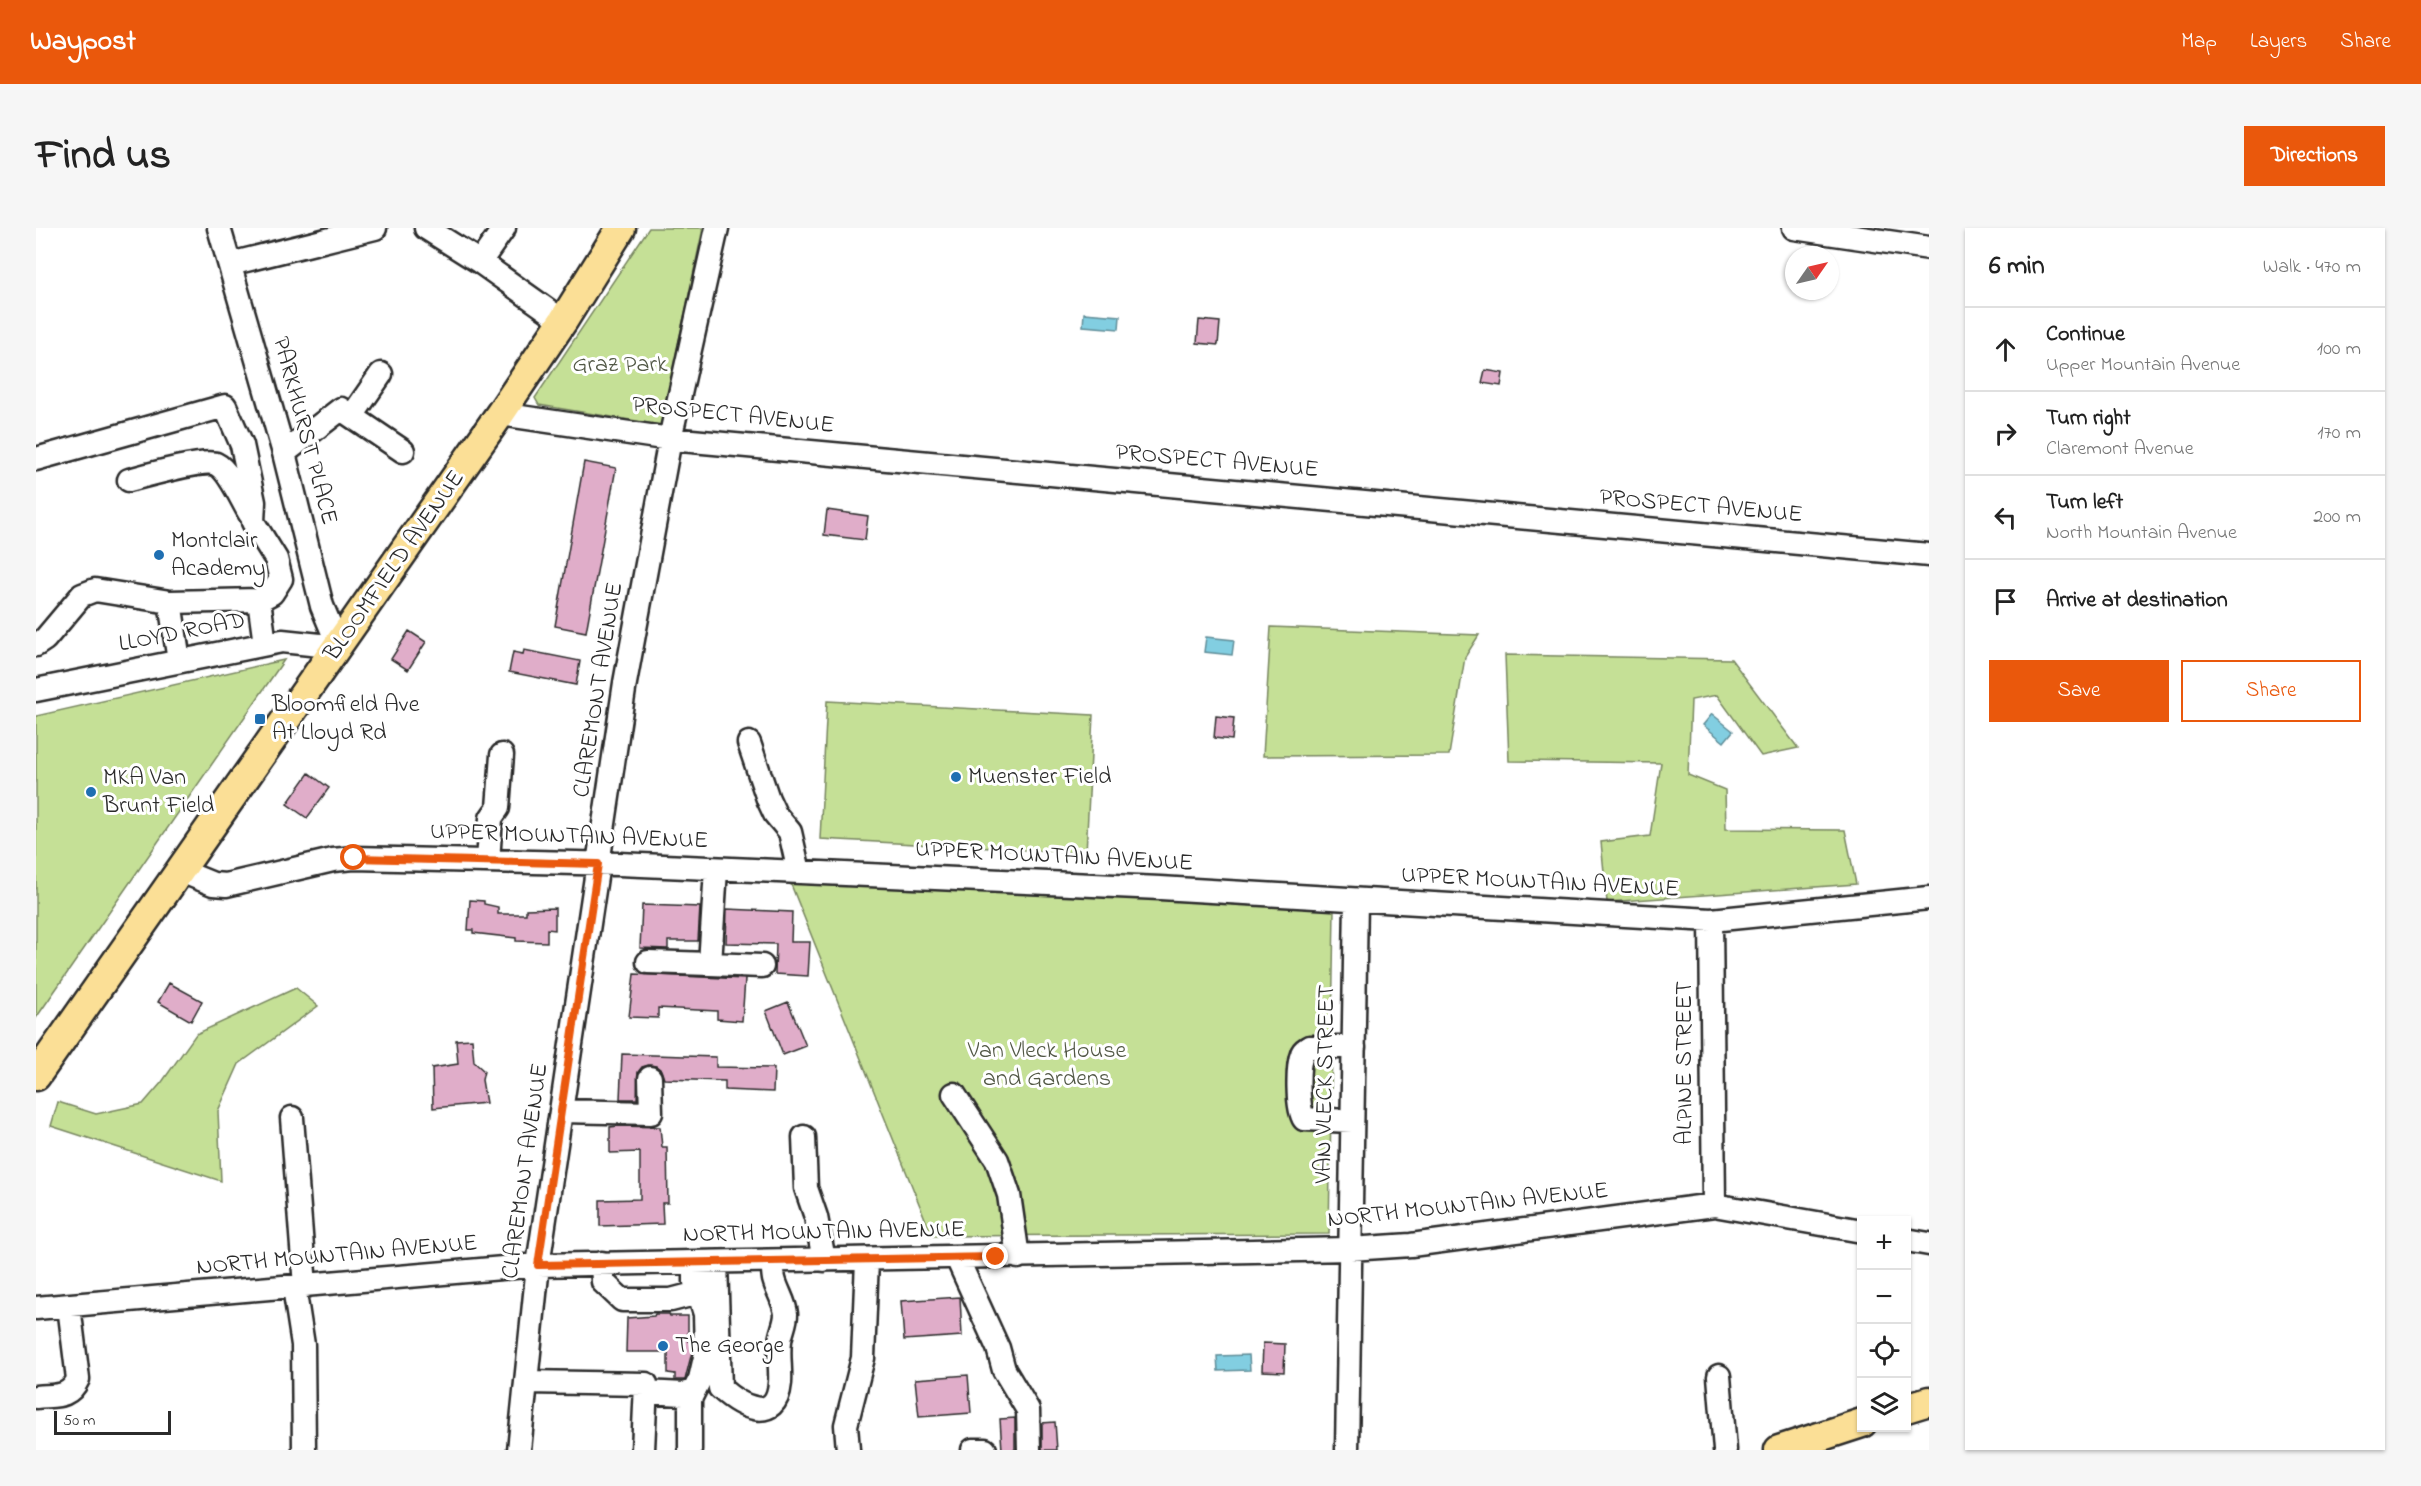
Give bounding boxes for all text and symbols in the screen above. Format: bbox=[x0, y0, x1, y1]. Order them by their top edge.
text: Waypost bbox=[30, 22, 136, 63]
text: Map bbox=[2181, 27, 2217, 57]
text: Layers bbox=[2250, 27, 2307, 57]
text: Share bbox=[2340, 27, 2391, 57]
text: Find us bbox=[36, 126, 171, 187]
button: Directions bbox=[2244, 126, 2385, 186]
north arrow bbox=[1785, 246, 1839, 300]
text: 6 min bbox=[1989, 248, 2045, 286]
text: Walk · 470 m bbox=[2263, 253, 2361, 282]
text: Continue bbox=[2046, 319, 2125, 351]
street label: PARKHURST PLACE bbox=[262, 333, 346, 529]
icon: ahead bbox=[1989, 333, 2022, 366]
text: 100 m bbox=[2317, 335, 2361, 364]
park label: Graz Park bbox=[573, 348, 668, 383]
text: Upper Mountain Avenue bbox=[2046, 351, 2240, 380]
street label: PROSPECT AVENUE bbox=[630, 388, 836, 444]
text: Turn right bbox=[2046, 403, 2131, 435]
icon: right bbox=[1989, 417, 2022, 450]
text: 170 m bbox=[2317, 419, 2361, 448]
text: Claremont Avenue bbox=[2046, 435, 2194, 464]
street label: PROSPECT AVENUE bbox=[1114, 436, 1320, 488]
street label: BLOOMFIELD AVENUE bbox=[315, 463, 474, 669]
street label: PROSPECT AVENUE bbox=[1598, 481, 1804, 533]
text: Turn left bbox=[2046, 487, 2123, 519]
icon: left bbox=[1989, 501, 2022, 534]
text: 200 m bbox=[2313, 503, 2361, 532]
text: North Mountain Avenue bbox=[2046, 519, 2237, 548]
place label: Montclair Academy bbox=[171, 524, 266, 588]
marker: Montclair Academy bbox=[152, 548, 166, 562]
street label: CLAREMONT AVENUE bbox=[565, 580, 633, 800]
icon: arrive bbox=[1989, 585, 2022, 618]
text: Arrive at destination bbox=[2046, 585, 2228, 617]
street label: LLOYD ROAD bbox=[116, 604, 248, 662]
button: Save bbox=[1989, 660, 2169, 722]
button: Share bbox=[2181, 660, 2361, 722]
place label: Bloomfield Ave At Lloyd Rd bbox=[271, 688, 420, 752]
marker: Bloomfield Ave At Lloyd Rd bbox=[253, 712, 267, 726]
place label: Muenster Field bbox=[968, 760, 1112, 795]
place label: MKA Van Brunt Field bbox=[102, 761, 215, 824]
marker: Muenster Field bbox=[949, 770, 963, 784]
marker: MKA Van Brunt Field bbox=[84, 785, 98, 799]
street label: UPPER MOUNTAIN AVENUE bbox=[429, 815, 709, 859]
street label: UPPER MOUNTAIN AVENUE bbox=[914, 832, 1194, 882]
route start bbox=[340, 844, 366, 870]
street label: UPPER MOUNTAIN AVENUE bbox=[1400, 858, 1680, 908]
street label: ALPINE STREET bbox=[1668, 981, 1703, 1145]
street label: VAN VLECK STREET bbox=[1307, 984, 1345, 1185]
park label: Van Vleck House and Gardens bbox=[967, 1034, 1126, 1097]
street label: CLAREMONT AVENUE bbox=[494, 1061, 558, 1281]
street label: NORTH MOUNTAIN AVENUE bbox=[1326, 1174, 1610, 1238]
street label: NORTH MOUNTAIN AVENUE bbox=[683, 1213, 965, 1253]
map controls bbox=[1857, 1216, 1911, 1432]
button: + bbox=[1857, 1216, 1911, 1270]
street label: NORTH MOUNTAIN AVENUE bbox=[195, 1226, 479, 1286]
route end bbox=[982, 1243, 1008, 1269]
button: − bbox=[1857, 1270, 1911, 1324]
button: locate bbox=[1857, 1324, 1911, 1378]
place label: The George bbox=[675, 1329, 784, 1364]
marker: The George bbox=[656, 1339, 670, 1353]
button: layers bbox=[1857, 1378, 1911, 1432]
scale bar bbox=[54, 1408, 171, 1436]
text: 50 m bbox=[63, 1409, 95, 1433]

